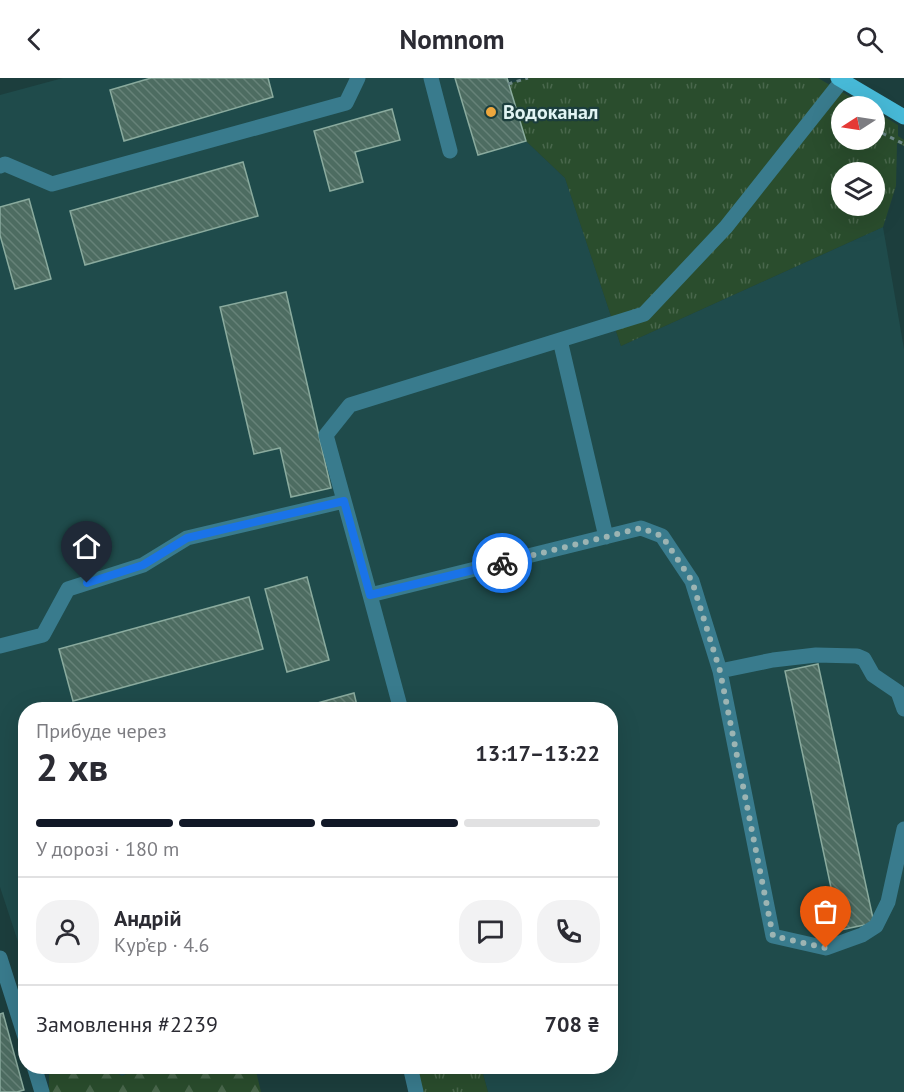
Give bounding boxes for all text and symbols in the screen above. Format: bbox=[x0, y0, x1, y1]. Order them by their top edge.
text: Nomnom bbox=[400, 22, 504, 56]
icon: back bbox=[18, 23, 51, 56]
icon: search bbox=[853, 23, 886, 56]
north arrow bbox=[831, 96, 885, 150]
map controls bbox=[831, 96, 885, 216]
place label: Водоканал bbox=[503, 99, 598, 125]
marker: Водоканал bbox=[484, 105, 498, 119]
button: layers bbox=[831, 162, 885, 216]
pin bbox=[61, 521, 112, 583]
icon: home bbox=[70, 530, 103, 563]
courier bbox=[472, 533, 532, 593]
icon: bike bbox=[486, 547, 519, 580]
text: Прибуде через bbox=[36, 718, 167, 744]
text: 13:17–13:22 bbox=[475, 739, 600, 767]
text: 2 хв bbox=[36, 741, 108, 792]
text: У дорозі · 180 m bbox=[36, 836, 179, 862]
pin bbox=[800, 886, 851, 948]
icon: bag bbox=[809, 895, 842, 928]
button: person bbox=[36, 900, 99, 963]
button: chat bbox=[459, 900, 522, 963]
button: phone bbox=[537, 900, 600, 963]
text: Андрій bbox=[114, 904, 181, 932]
text: Кур’єр · 4.6 bbox=[114, 932, 209, 958]
text: Замовлення #2239 bbox=[36, 1010, 218, 1038]
text: 708 ₴ bbox=[545, 1010, 600, 1038]

